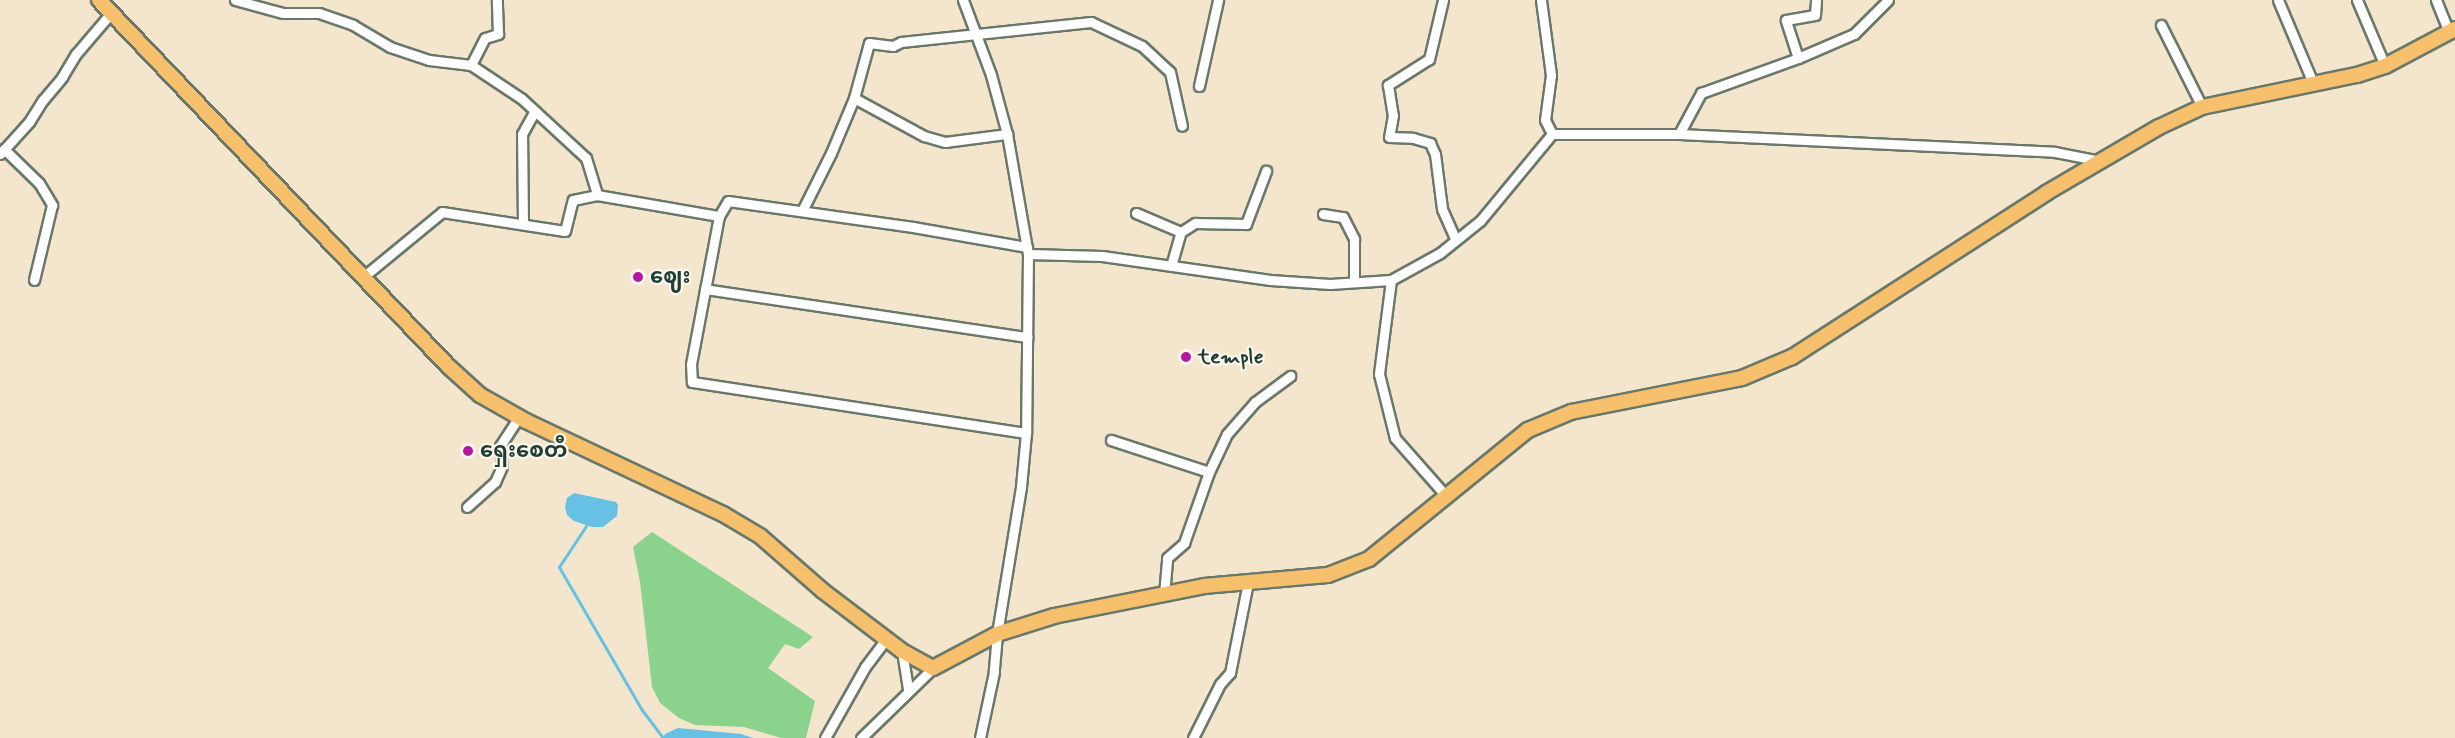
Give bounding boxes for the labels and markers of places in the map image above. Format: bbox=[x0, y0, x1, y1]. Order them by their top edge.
place label: ဈေး bbox=[650, 264, 691, 290]
marker: ဈေး bbox=[631, 270, 645, 284]
place label: temple bbox=[1198, 344, 1264, 370]
marker: temple bbox=[1179, 350, 1193, 364]
place label: ရှေးစေတီ bbox=[480, 438, 567, 464]
marker: ရှေးစေတီ bbox=[461, 444, 475, 458]

